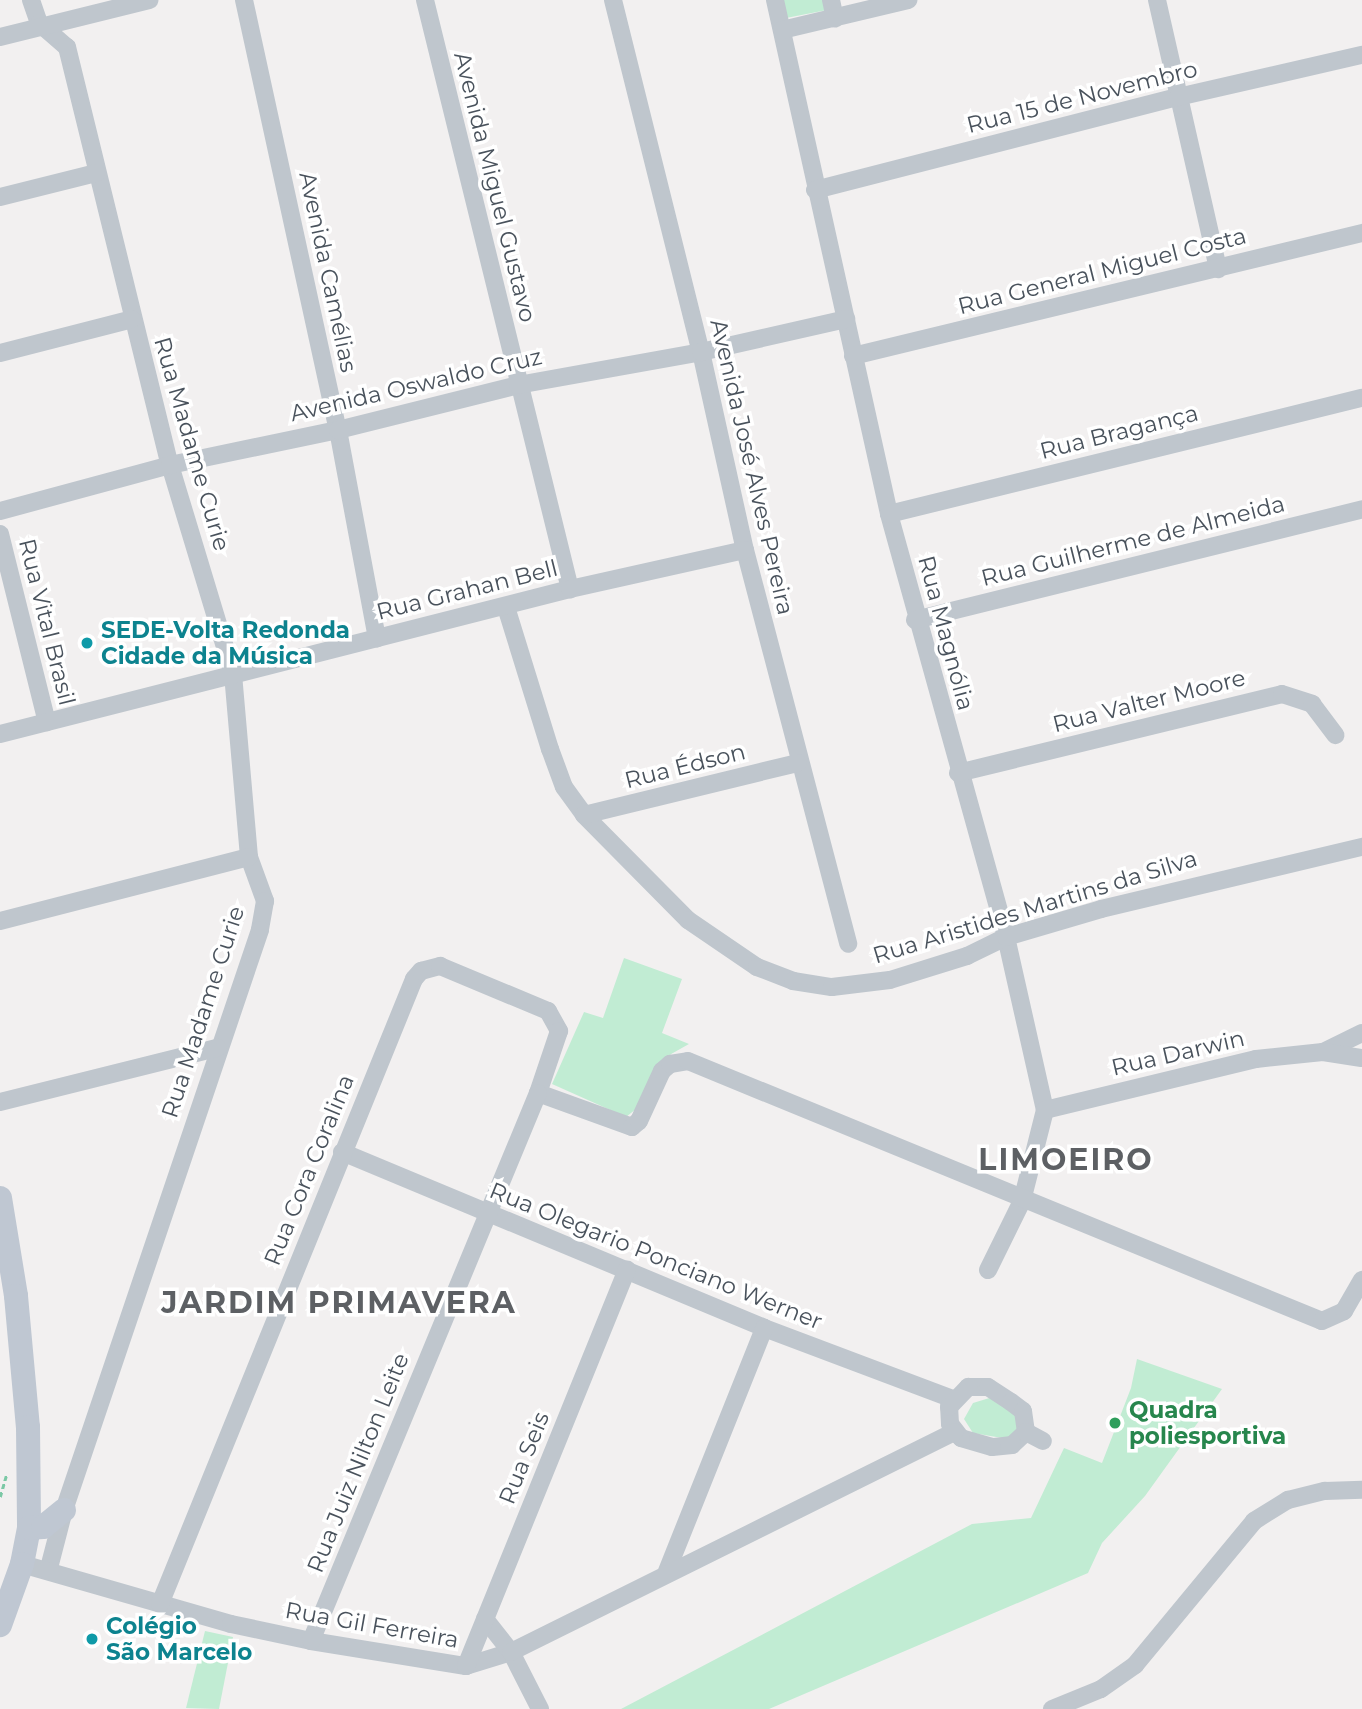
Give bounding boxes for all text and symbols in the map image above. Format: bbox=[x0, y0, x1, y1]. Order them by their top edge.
street label: Avenida Miguel Gustavo bbox=[448, 49, 542, 325]
street label: Rua 15 de Novembro bbox=[964, 55, 1200, 139]
street label: Avenida Camélias bbox=[293, 169, 363, 375]
street label: Rua General Miguel Costa bbox=[955, 222, 1249, 320]
street label: Avenida José Alves Pereira bbox=[704, 316, 800, 618]
street label: Rua Madame Curie bbox=[148, 334, 236, 554]
street label: Avenida Oswaldo Cruz bbox=[287, 343, 545, 427]
street label: Rua Bragança bbox=[1037, 399, 1201, 465]
street label: Rua Guilherme de Almeida bbox=[978, 490, 1288, 592]
street label: Rua Vital Brasil bbox=[13, 536, 81, 708]
street label: Rua Magnólia bbox=[912, 553, 980, 713]
street label: Rua Grahan Bell bbox=[374, 554, 560, 626]
place label: SEDE-Volta Redonda Cidade da Música bbox=[101, 616, 350, 670]
marker: SEDE-Volta Redonda Cidade da Música bbox=[79, 635, 95, 651]
street label: Rua Valter Moore bbox=[1050, 664, 1248, 738]
street label: Rua Édson bbox=[622, 738, 748, 794]
street label: Rua Aristides Martins da Silva bbox=[870, 844, 1200, 970]
street label: Rua Madame Curie bbox=[156, 903, 250, 1121]
street label: Rua Darwin bbox=[1109, 1024, 1247, 1082]
street label: Rua Cora Coralina bbox=[258, 1071, 360, 1269]
district label: LIMOEIRO bbox=[979, 1142, 1153, 1178]
street label: Rua Olegario Ponciano Werner bbox=[485, 1176, 827, 1336]
district label: JARDIM PRIMAVERA bbox=[163, 1285, 515, 1321]
street label: Rua Juiz Nilton Leite bbox=[301, 1349, 415, 1577]
place label: Quadra poliesportiva bbox=[1129, 1396, 1286, 1450]
street label: Rua Seis bbox=[493, 1408, 555, 1508]
marker: Quadra poliesportiva bbox=[1107, 1415, 1123, 1431]
street label: Rua Gil Ferreira bbox=[283, 1596, 461, 1654]
place label: Colégio São Marcelo bbox=[106, 1612, 252, 1666]
marker: Colégio São Marcelo bbox=[84, 1631, 100, 1647]

